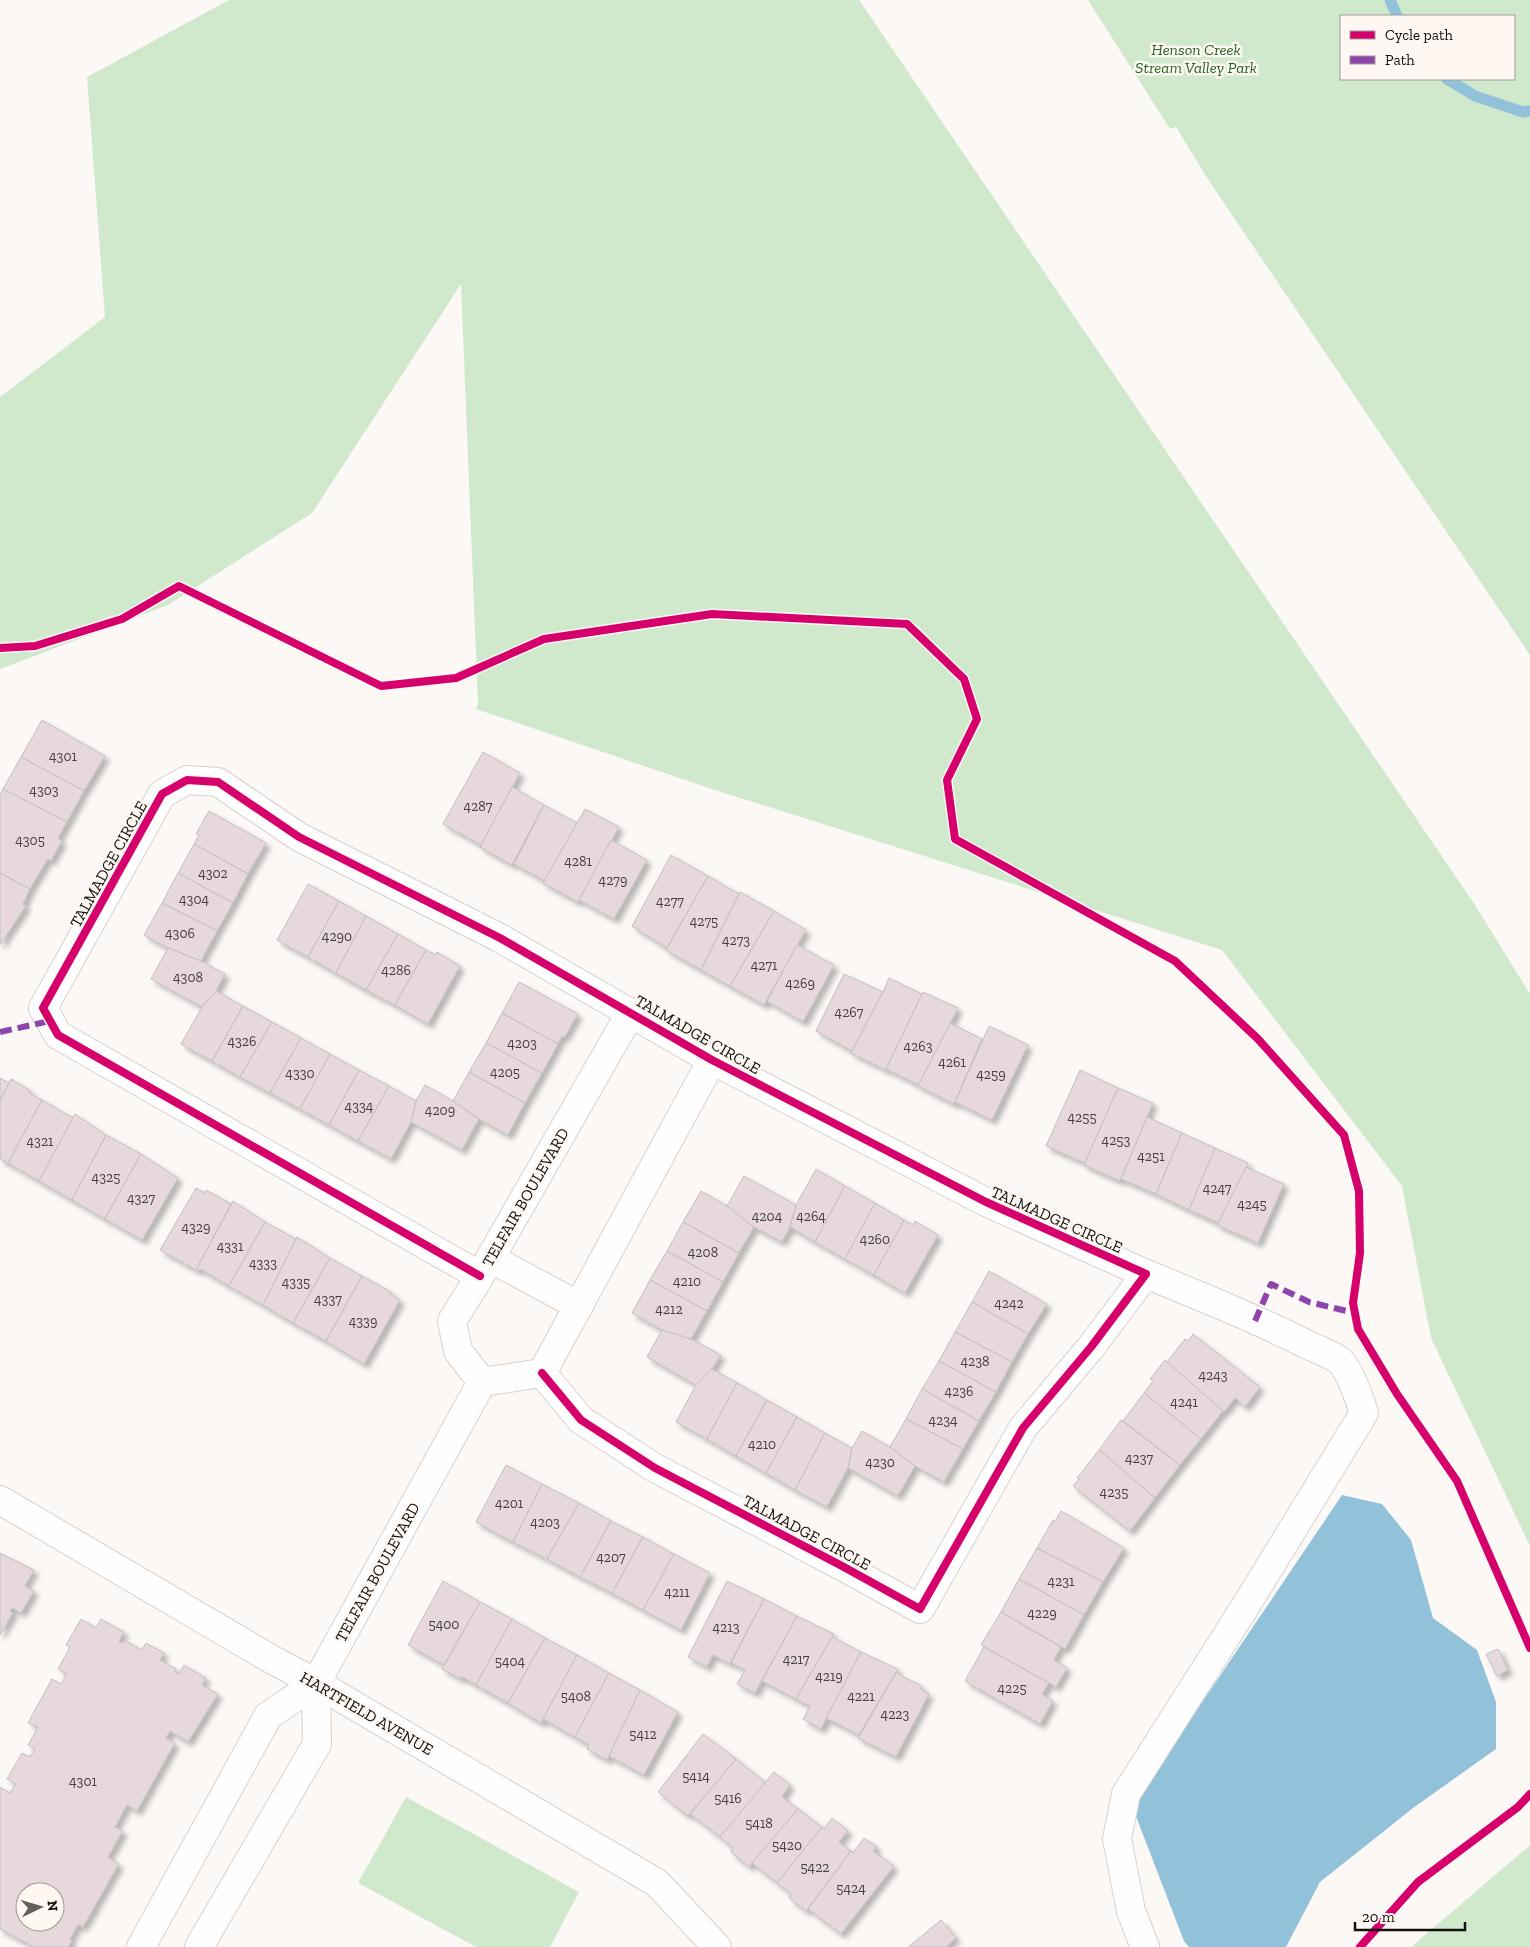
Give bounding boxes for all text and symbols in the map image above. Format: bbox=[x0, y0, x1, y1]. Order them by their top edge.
legend bbox=[1340, 15, 1515, 80]
text: Cycle path bbox=[1385, 26, 1454, 44]
park label: Henson Creek Stream Valley Park bbox=[1135, 40, 1257, 77]
text: Path bbox=[1385, 51, 1415, 69]
house number: 4301 bbox=[49, 748, 78, 765]
house number: 4303 bbox=[29, 782, 59, 799]
street label: TALMADGE CIRCLE bbox=[66, 798, 151, 931]
house number: 4287 bbox=[464, 798, 493, 815]
house number: 4305 bbox=[15, 832, 45, 849]
house number: 4281 bbox=[564, 853, 592, 870]
house number: 4302 bbox=[198, 865, 228, 882]
house number: 4279 bbox=[599, 872, 627, 889]
house number: 4304 bbox=[179, 891, 209, 908]
house number: 4277 bbox=[656, 893, 684, 910]
house number: 4275 bbox=[690, 913, 718, 930]
house number: 4306 bbox=[165, 925, 195, 942]
house number: 4290 bbox=[322, 928, 352, 945]
house number: 4273 bbox=[722, 932, 750, 949]
house number: 4271 bbox=[751, 957, 778, 974]
house number: 4286 bbox=[381, 962, 411, 979]
house number: 4308 bbox=[173, 969, 203, 986]
house number: 4269 bbox=[785, 975, 815, 992]
street label: TALMADGE CIRCLE bbox=[632, 991, 764, 1078]
house number: 4267 bbox=[835, 1004, 864, 1021]
house number: 4326 bbox=[227, 1033, 257, 1050]
house number: 4203 bbox=[507, 1035, 537, 1052]
house number: 4263 bbox=[903, 1038, 933, 1055]
house number: 4261 bbox=[938, 1054, 966, 1071]
house number: 4205 bbox=[490, 1064, 520, 1081]
house number: 4330 bbox=[285, 1065, 315, 1082]
house number: 4259 bbox=[976, 1066, 1006, 1083]
house number: 4334 bbox=[345, 1098, 374, 1115]
house number: 4209 bbox=[425, 1102, 455, 1119]
house number: 4255 bbox=[1067, 1109, 1097, 1126]
street label: TELFAIR BOULEVARD bbox=[478, 1125, 573, 1270]
house number: 4253 bbox=[1102, 1132, 1131, 1149]
house number: 4321 bbox=[27, 1133, 54, 1150]
house number: 4251 bbox=[1137, 1148, 1165, 1165]
house number: 4325 bbox=[92, 1169, 120, 1186]
house number: 4247 bbox=[1203, 1180, 1232, 1197]
street label: TALMADGE CIRCLE bbox=[988, 1182, 1125, 1257]
house number: 4327 bbox=[127, 1190, 156, 1207]
house number: 4245 bbox=[1237, 1196, 1267, 1213]
house number: 4204 bbox=[752, 1208, 783, 1225]
house number: 4264 bbox=[796, 1208, 826, 1225]
house number: 4329 bbox=[181, 1219, 211, 1236]
house number: 4260 bbox=[860, 1231, 890, 1248]
house number: 4331 bbox=[217, 1238, 244, 1255]
house number: 4208 bbox=[688, 1244, 718, 1261]
house number: 4333 bbox=[249, 1255, 277, 1272]
house number: 4210 bbox=[673, 1273, 701, 1290]
house number: 4335 bbox=[282, 1274, 310, 1291]
house number: 4337 bbox=[314, 1291, 342, 1308]
house number: 4242 bbox=[994, 1295, 1024, 1312]
house number: 4212 bbox=[655, 1301, 683, 1318]
house number: 4339 bbox=[349, 1313, 377, 1330]
house number: 4238 bbox=[960, 1353, 990, 1370]
house number: 4243 bbox=[1198, 1367, 1228, 1384]
house number: 4236 bbox=[944, 1383, 974, 1400]
house number: 4241 bbox=[1170, 1394, 1198, 1411]
house number: 4234 bbox=[928, 1412, 958, 1429]
house number: 4210 bbox=[748, 1436, 776, 1453]
house number: 4237 bbox=[1125, 1450, 1154, 1467]
house number: 4230 bbox=[865, 1454, 895, 1471]
house number: 4235 bbox=[1100, 1484, 1128, 1501]
street label: TALMADGE CIRCLE bbox=[740, 1491, 874, 1574]
house number: 4201 bbox=[495, 1495, 524, 1512]
street label: TELFAIR BOULEVARD bbox=[331, 1499, 424, 1645]
house number: 4203 bbox=[530, 1514, 560, 1531]
house number: 4207 bbox=[596, 1549, 626, 1566]
house number: 4231 bbox=[1048, 1573, 1075, 1590]
house number: 4211 bbox=[664, 1584, 690, 1601]
house number: 4229 bbox=[1027, 1605, 1057, 1622]
house number: 5400 bbox=[429, 1616, 459, 1633]
house number: 4213 bbox=[713, 1619, 740, 1636]
house number: 4217 bbox=[783, 1651, 810, 1668]
house number: 5404 bbox=[495, 1653, 526, 1670]
street label: HARTFIELD AVENUE bbox=[297, 1668, 437, 1759]
house number: 4219 bbox=[815, 1668, 843, 1685]
house number: 4225 bbox=[997, 1680, 1027, 1697]
house number: 5408 bbox=[561, 1688, 591, 1705]
house number: 4221 bbox=[847, 1688, 875, 1705]
house number: 4223 bbox=[881, 1706, 910, 1723]
house number: 5412 bbox=[629, 1726, 657, 1743]
house number: 5414 bbox=[682, 1768, 710, 1785]
house number: 4301 bbox=[69, 1773, 98, 1790]
house number: 5416 bbox=[714, 1790, 742, 1807]
house number: 5418 bbox=[745, 1815, 773, 1832]
house number: 5420 bbox=[772, 1837, 802, 1854]
house number: 5422 bbox=[800, 1859, 830, 1876]
house number: 5424 bbox=[836, 1880, 866, 1897]
north arrow bbox=[15, 1882, 65, 1932]
text: N bbox=[44, 1900, 61, 1912]
scale bar bbox=[1355, 1900, 1465, 1932]
text: 20 m bbox=[1362, 1908, 1395, 1926]

